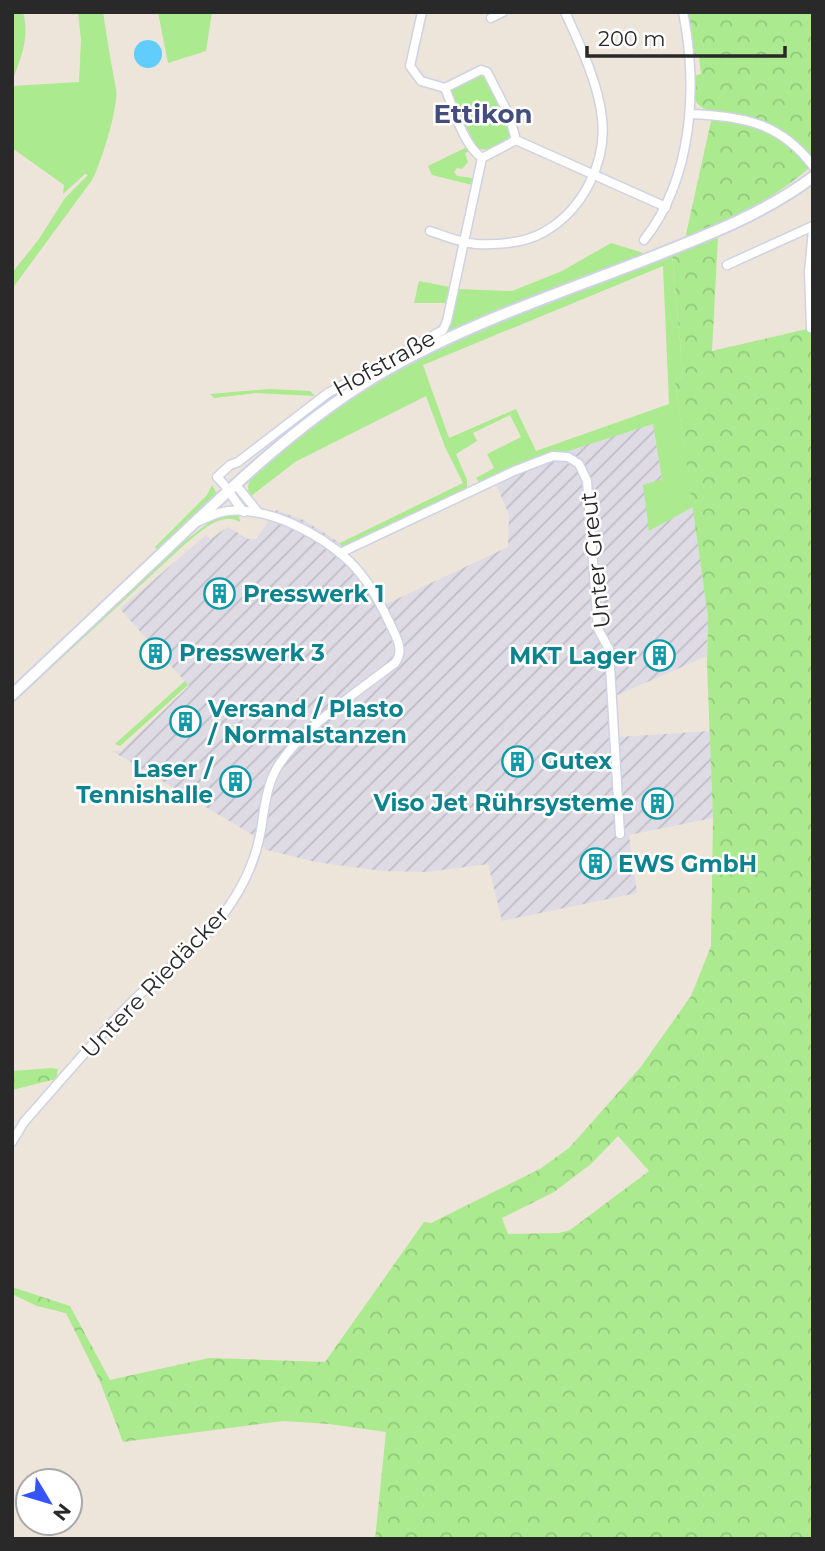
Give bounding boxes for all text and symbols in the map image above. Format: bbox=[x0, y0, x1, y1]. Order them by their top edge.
scale bar bbox=[587, 14, 785, 58]
text: 200 m bbox=[598, 26, 665, 51]
district label: Ettikon bbox=[434, 98, 532, 130]
street label: Hofstraße bbox=[328, 323, 440, 403]
street label: Unter Greut bbox=[574, 490, 616, 630]
building icon: Presswerk 1 bbox=[203, 577, 237, 611]
place label: Presswerk 1 bbox=[243, 580, 384, 608]
building icon: Presswerk 3 bbox=[139, 636, 173, 670]
place label: Presswerk 3 bbox=[179, 639, 325, 667]
building icon: MKT Lager bbox=[643, 639, 677, 673]
place label: MKT Lager bbox=[509, 642, 637, 670]
place label: Versand / Plasto / Normalstanzen bbox=[207, 695, 407, 749]
building icon: Versand / Plasto / Normalstanzen bbox=[168, 705, 202, 739]
building icon: Gutex bbox=[501, 744, 535, 778]
place label: Gutex bbox=[541, 747, 612, 775]
place label: Laser / Tennishalle bbox=[76, 755, 215, 809]
building icon: Laser / Tennishalle bbox=[219, 765, 253, 799]
building icon: Viso Jet Rührsysteme bbox=[640, 786, 674, 820]
place label: Viso Jet Rührsysteme bbox=[372, 789, 634, 817]
building icon: EWS GmbH bbox=[578, 847, 612, 881]
place label: EWS GmbH bbox=[618, 850, 757, 878]
street label: Untere Riedäcker bbox=[75, 900, 235, 1064]
north arrow bbox=[14, 1467, 84, 1537]
text: N bbox=[48, 1499, 76, 1525]

